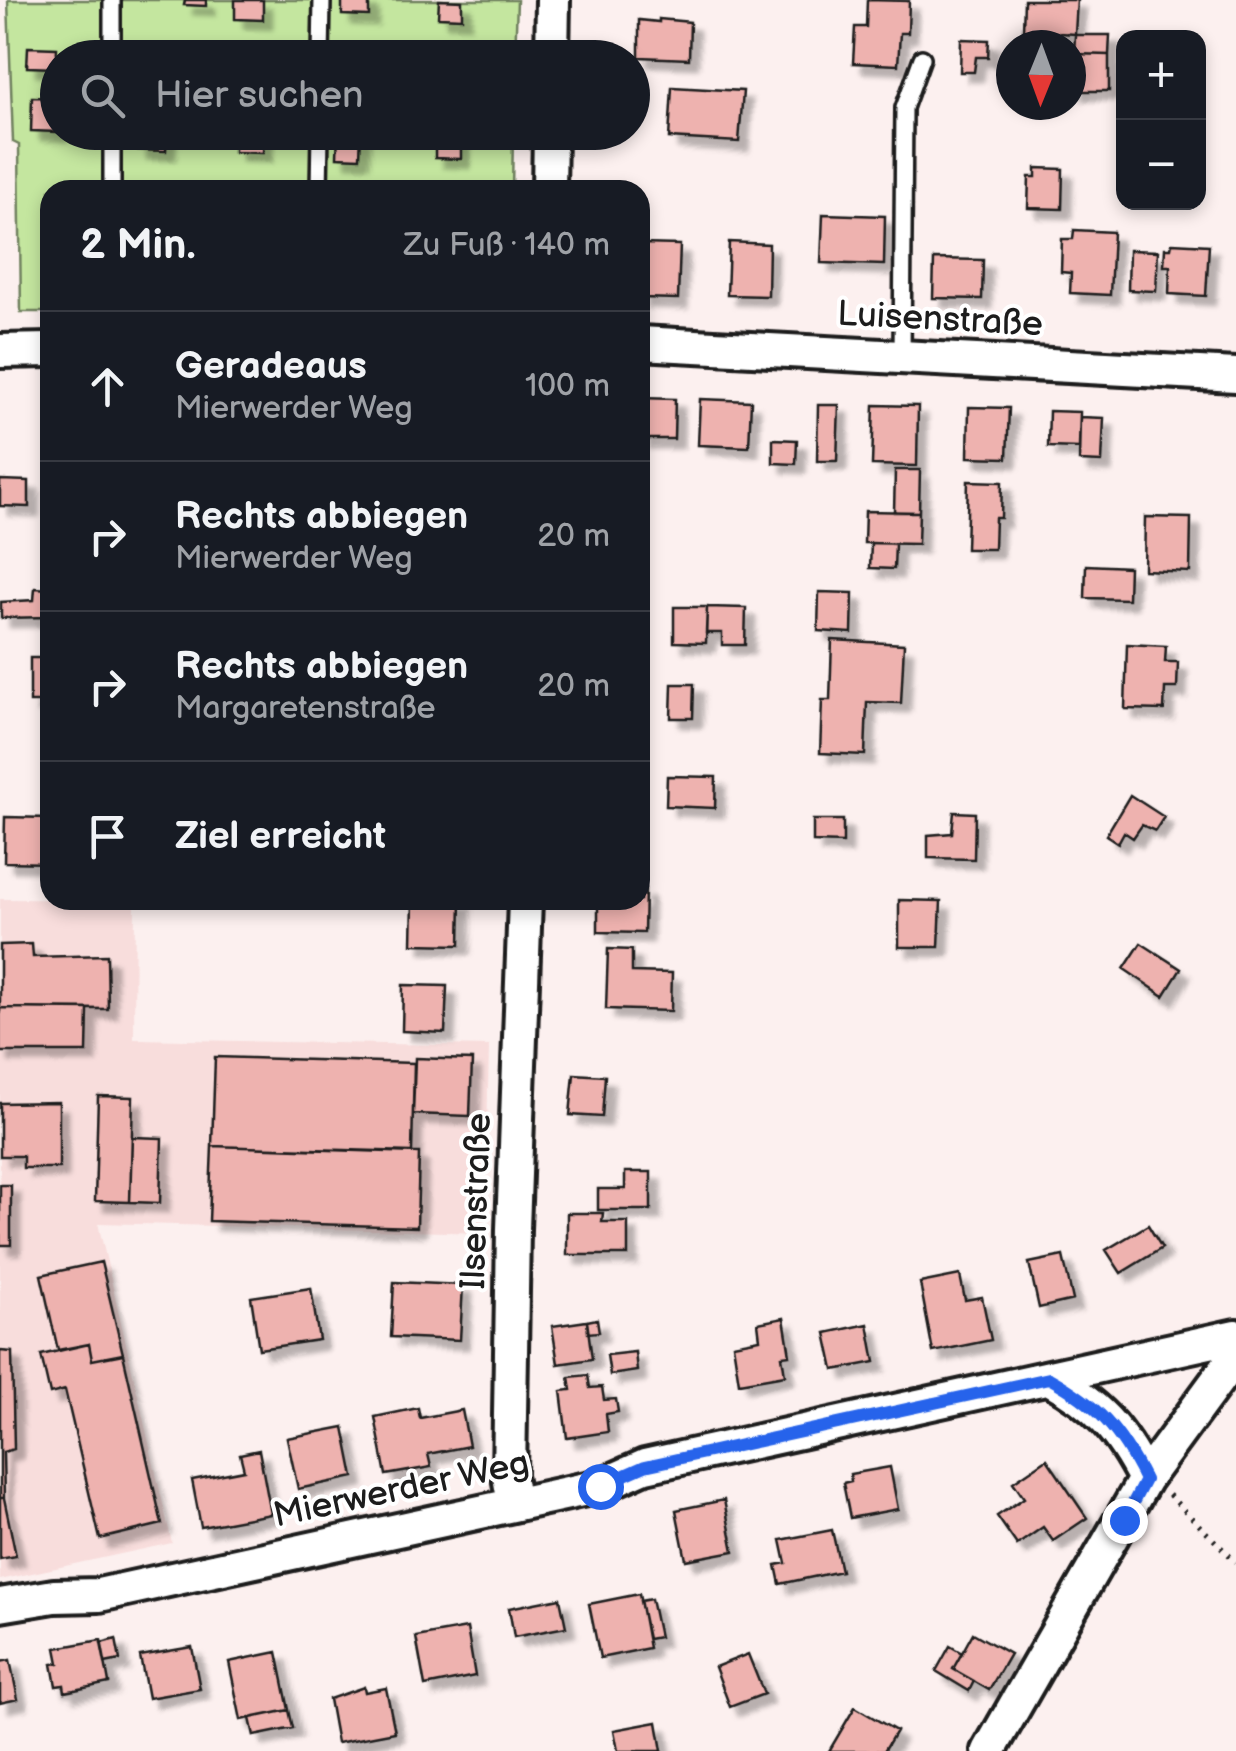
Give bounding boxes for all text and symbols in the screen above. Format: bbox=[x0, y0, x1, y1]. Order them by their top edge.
north arrow bbox=[996, 30, 1086, 120]
map controls bbox=[1116, 30, 1206, 210]
button: + bbox=[1116, 30, 1206, 120]
search box bbox=[40, 40, 650, 150]
icon: search bbox=[75, 68, 130, 123]
text: Hier suchen bbox=[155, 73, 363, 118]
button: − bbox=[1116, 120, 1206, 210]
text: 2 Min. bbox=[80, 220, 196, 271]
text: Zu Fuß · 140 m bbox=[404, 226, 610, 265]
street label: Luisenstraße bbox=[836, 293, 1044, 346]
text: Geradeaus bbox=[175, 344, 367, 389]
icon: ahead bbox=[80, 359, 135, 414]
text: 100 m bbox=[525, 367, 610, 406]
text: Mierwerder Weg bbox=[175, 389, 413, 428]
text: Rechts abbiegen bbox=[175, 494, 468, 539]
icon: right bbox=[80, 509, 135, 564]
text: 20 m bbox=[537, 517, 610, 556]
text: Mierwerder Weg bbox=[175, 539, 413, 578]
text: Rechts abbiegen bbox=[175, 644, 468, 689]
icon: right bbox=[80, 659, 135, 714]
text: 20 m bbox=[537, 667, 610, 706]
text: Margaretenstraße bbox=[175, 689, 436, 728]
icon: arrive bbox=[80, 809, 135, 864]
text: Ziel erreicht bbox=[175, 814, 386, 859]
street label: Ilsenstraße bbox=[452, 1112, 501, 1290]
street label: Mierwerder Weg bbox=[270, 1441, 533, 1538]
route start bbox=[578, 1464, 624, 1510]
route end bbox=[1102, 1498, 1148, 1544]

